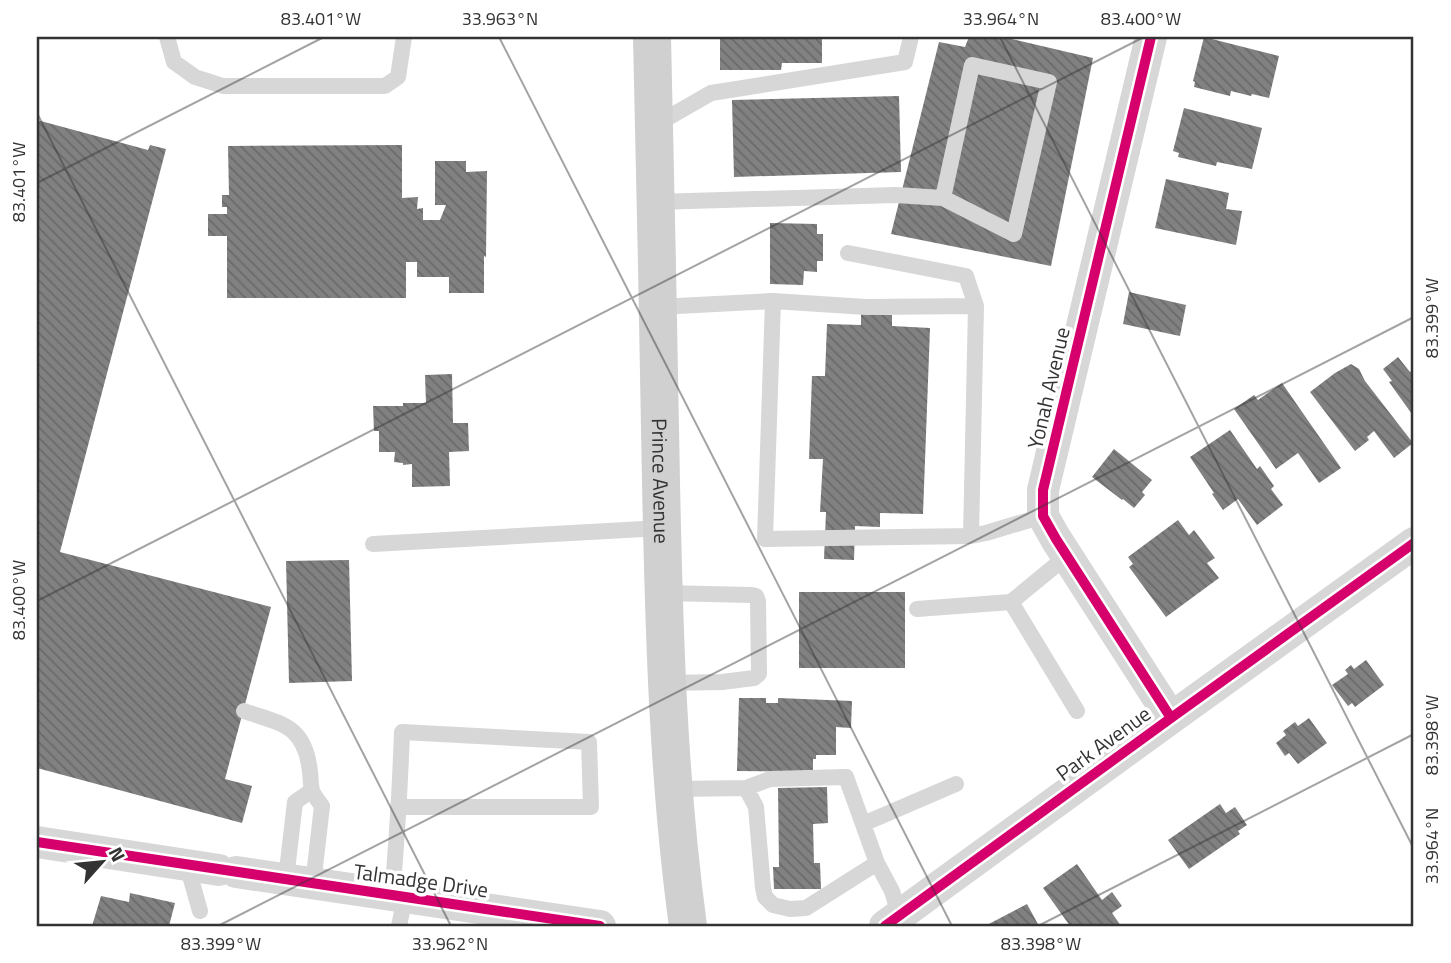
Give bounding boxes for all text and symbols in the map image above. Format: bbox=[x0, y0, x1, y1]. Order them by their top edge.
text: 83.401°W bbox=[281, 5, 361, 32]
text: 33.963°N bbox=[462, 5, 538, 32]
text: 33.964°N bbox=[963, 5, 1039, 32]
text: 83.400°W bbox=[1101, 5, 1181, 32]
text: 83.401°W bbox=[5, 142, 32, 222]
text: 83.399°W bbox=[1418, 278, 1445, 358]
street label: Yonah Avenue bbox=[1018, 324, 1078, 452]
street label: Prince Avenue bbox=[644, 418, 678, 544]
text: 83.400°W bbox=[5, 560, 32, 640]
text: 83.398°W bbox=[1418, 695, 1445, 775]
street label: Park Avenue bbox=[1049, 698, 1157, 788]
text: 33.964°N bbox=[1418, 808, 1445, 884]
north arrow bbox=[66, 827, 136, 897]
text: N bbox=[102, 842, 134, 867]
street label: Talmadge Drive bbox=[352, 855, 490, 905]
text: 83.399°W bbox=[181, 930, 261, 957]
text: 33.962°N bbox=[412, 930, 488, 957]
text: 83.398°W bbox=[1001, 930, 1081, 957]

